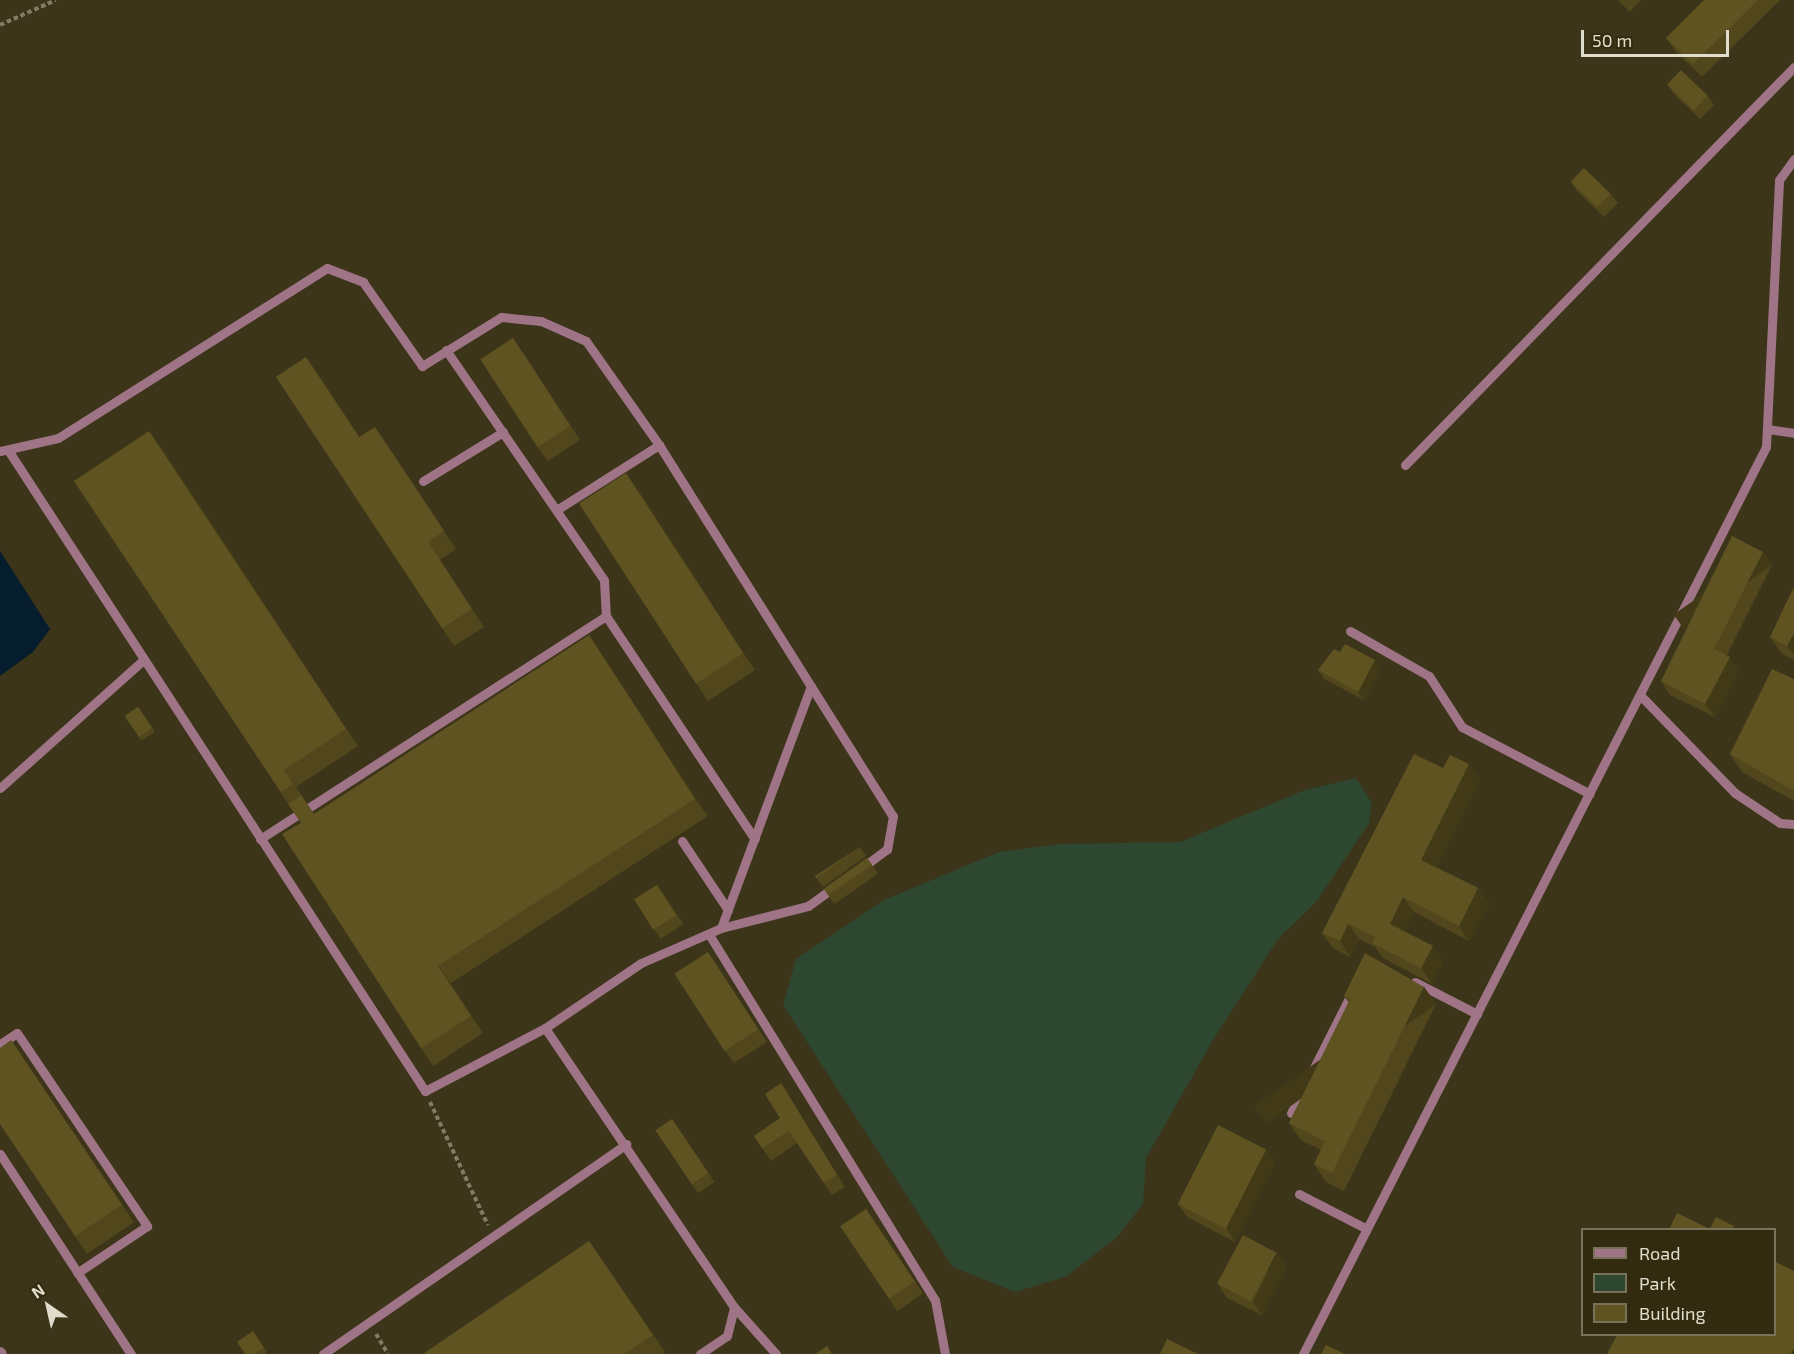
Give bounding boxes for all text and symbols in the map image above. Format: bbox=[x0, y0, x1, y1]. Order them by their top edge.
scale bar bbox=[1584, 18, 1732, 56]
text: 50 m bbox=[1592, 29, 1632, 51]
legend bbox=[1581, 1228, 1776, 1336]
text: Road bbox=[1639, 1242, 1680, 1264]
text: Park bbox=[1639, 1272, 1676, 1294]
north arrow bbox=[18, 1276, 78, 1336]
text: N bbox=[28, 1280, 48, 1302]
text: Building bbox=[1639, 1302, 1706, 1324]

